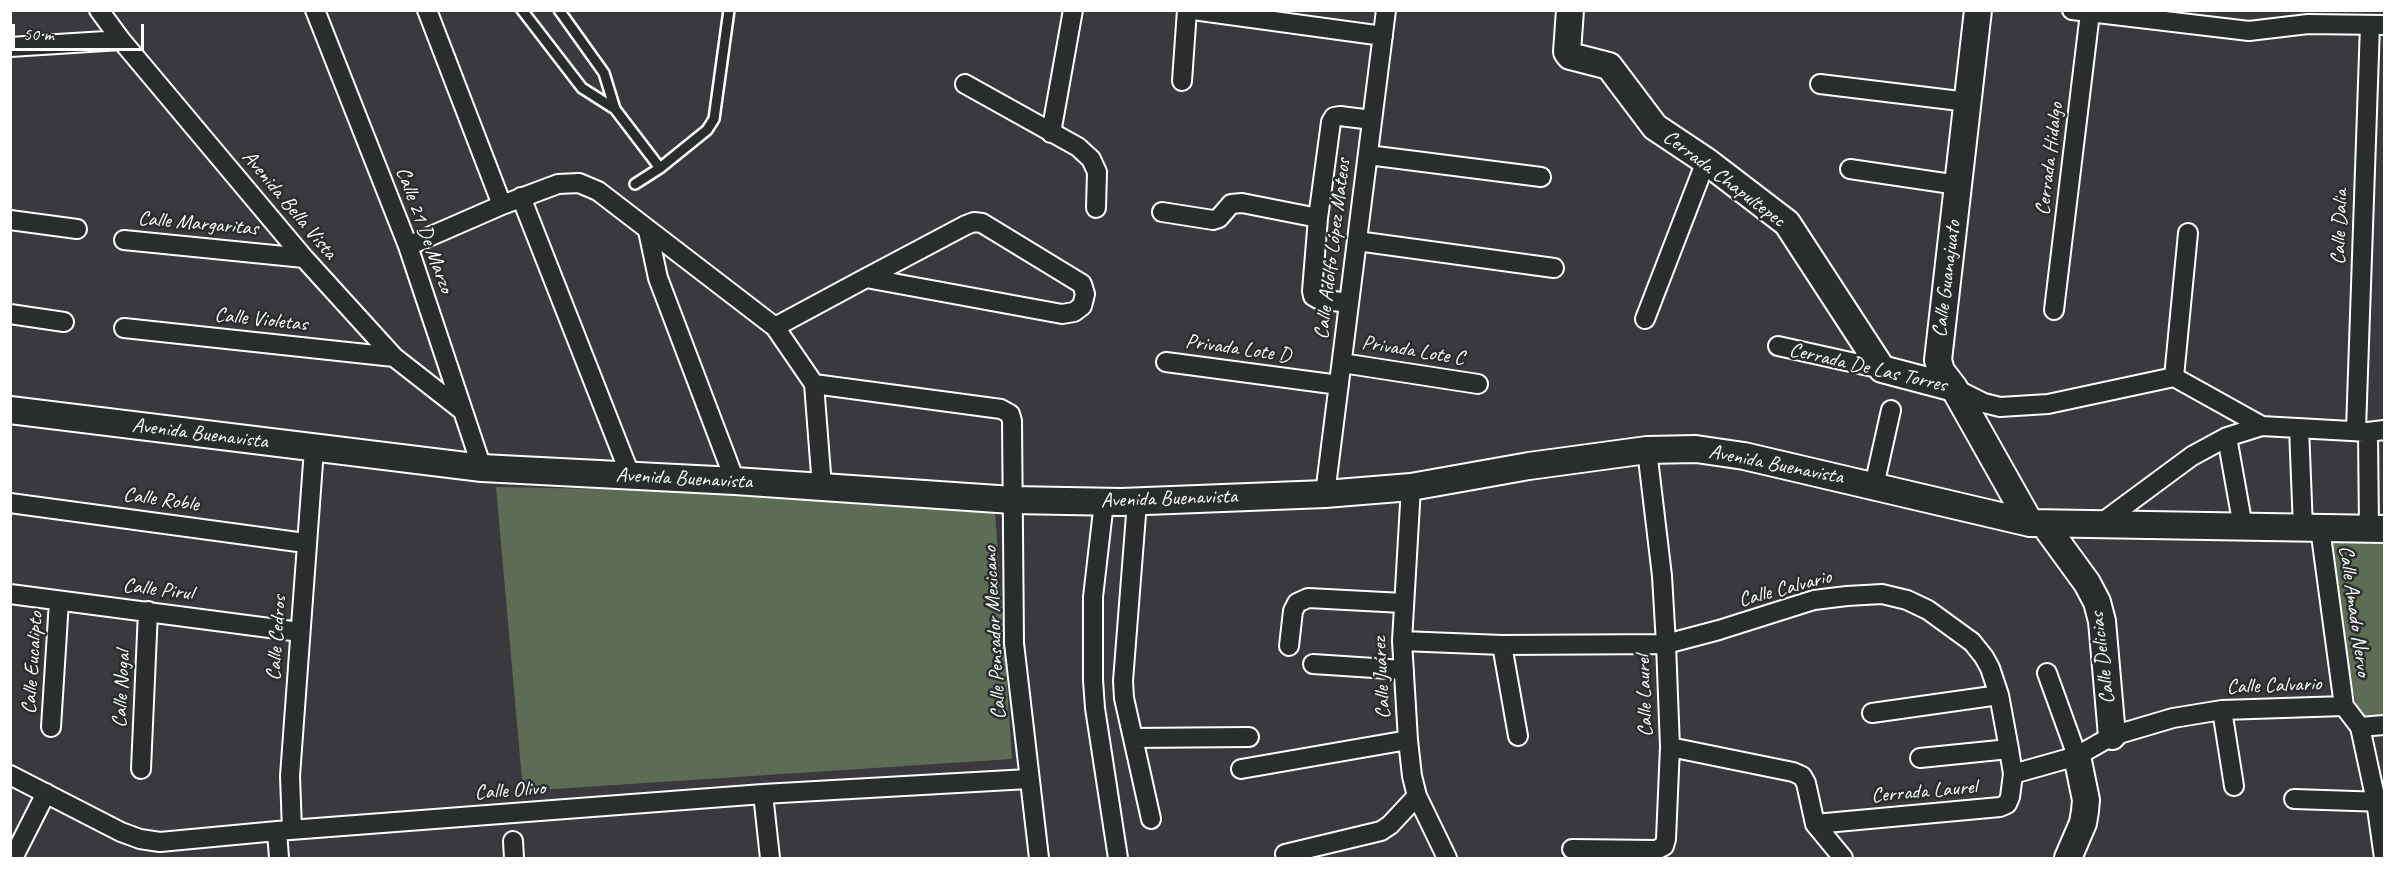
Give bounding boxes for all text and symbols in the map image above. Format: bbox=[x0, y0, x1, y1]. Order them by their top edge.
scale bar bbox=[15, 12, 147, 50]
text: 50 m bbox=[23, 23, 54, 45]
street label: Cerrada Hidalgo bbox=[2031, 101, 2069, 217]
street label: Cerrada Chapultepec bbox=[1658, 125, 1790, 233]
street label: Avenida Bella Vista bbox=[236, 145, 342, 265]
street label: Calle Adolfo López Mateos bbox=[1309, 157, 1357, 341]
street label: Calle 21 De Marzo bbox=[390, 164, 458, 296]
street label: Calle Dalia bbox=[2326, 189, 2354, 265]
street label: Calle Margaritas bbox=[137, 206, 259, 242]
street label: Calle Guanajuato bbox=[1927, 219, 1967, 339]
street label: Calle Violetas bbox=[213, 303, 309, 337]
street label: Privada Lote D bbox=[1184, 329, 1292, 369]
street label: Privada Lote C bbox=[1360, 330, 1466, 372]
street label: Cerrada De Las Torres bbox=[1787, 338, 1949, 398]
street label: Avenida Buenavista bbox=[131, 413, 269, 455]
street label: Avenida Buenavista bbox=[1707, 440, 1845, 490]
street label: Avenida Buenavista bbox=[615, 463, 753, 495]
street label: Calle Roble bbox=[122, 482, 200, 518]
street label: Avenida Buenavista bbox=[1100, 484, 1238, 514]
street label: Calle Amado Nervo bbox=[2332, 544, 2376, 678]
street label: Calle Pensador Mexicano bbox=[978, 546, 1012, 720]
street label: Calle Calvario bbox=[1736, 565, 1834, 613]
street label: Calle Pirul bbox=[121, 573, 195, 607]
street label: Calle Cedros bbox=[261, 595, 293, 681]
street label: Calle Eucalipto bbox=[17, 611, 49, 715]
street label: Calle Delicias bbox=[2085, 611, 2121, 705]
street label: Calle Juárez bbox=[1367, 636, 1397, 720]
street label: Calle Nogal bbox=[107, 650, 137, 728]
street label: Calle Laurel bbox=[1631, 655, 1659, 737]
street label: Calle Calvario bbox=[2226, 672, 2322, 700]
street label: Cerrada Laurel bbox=[1870, 775, 1978, 809]
street label: Calle Olivo bbox=[474, 776, 546, 806]

